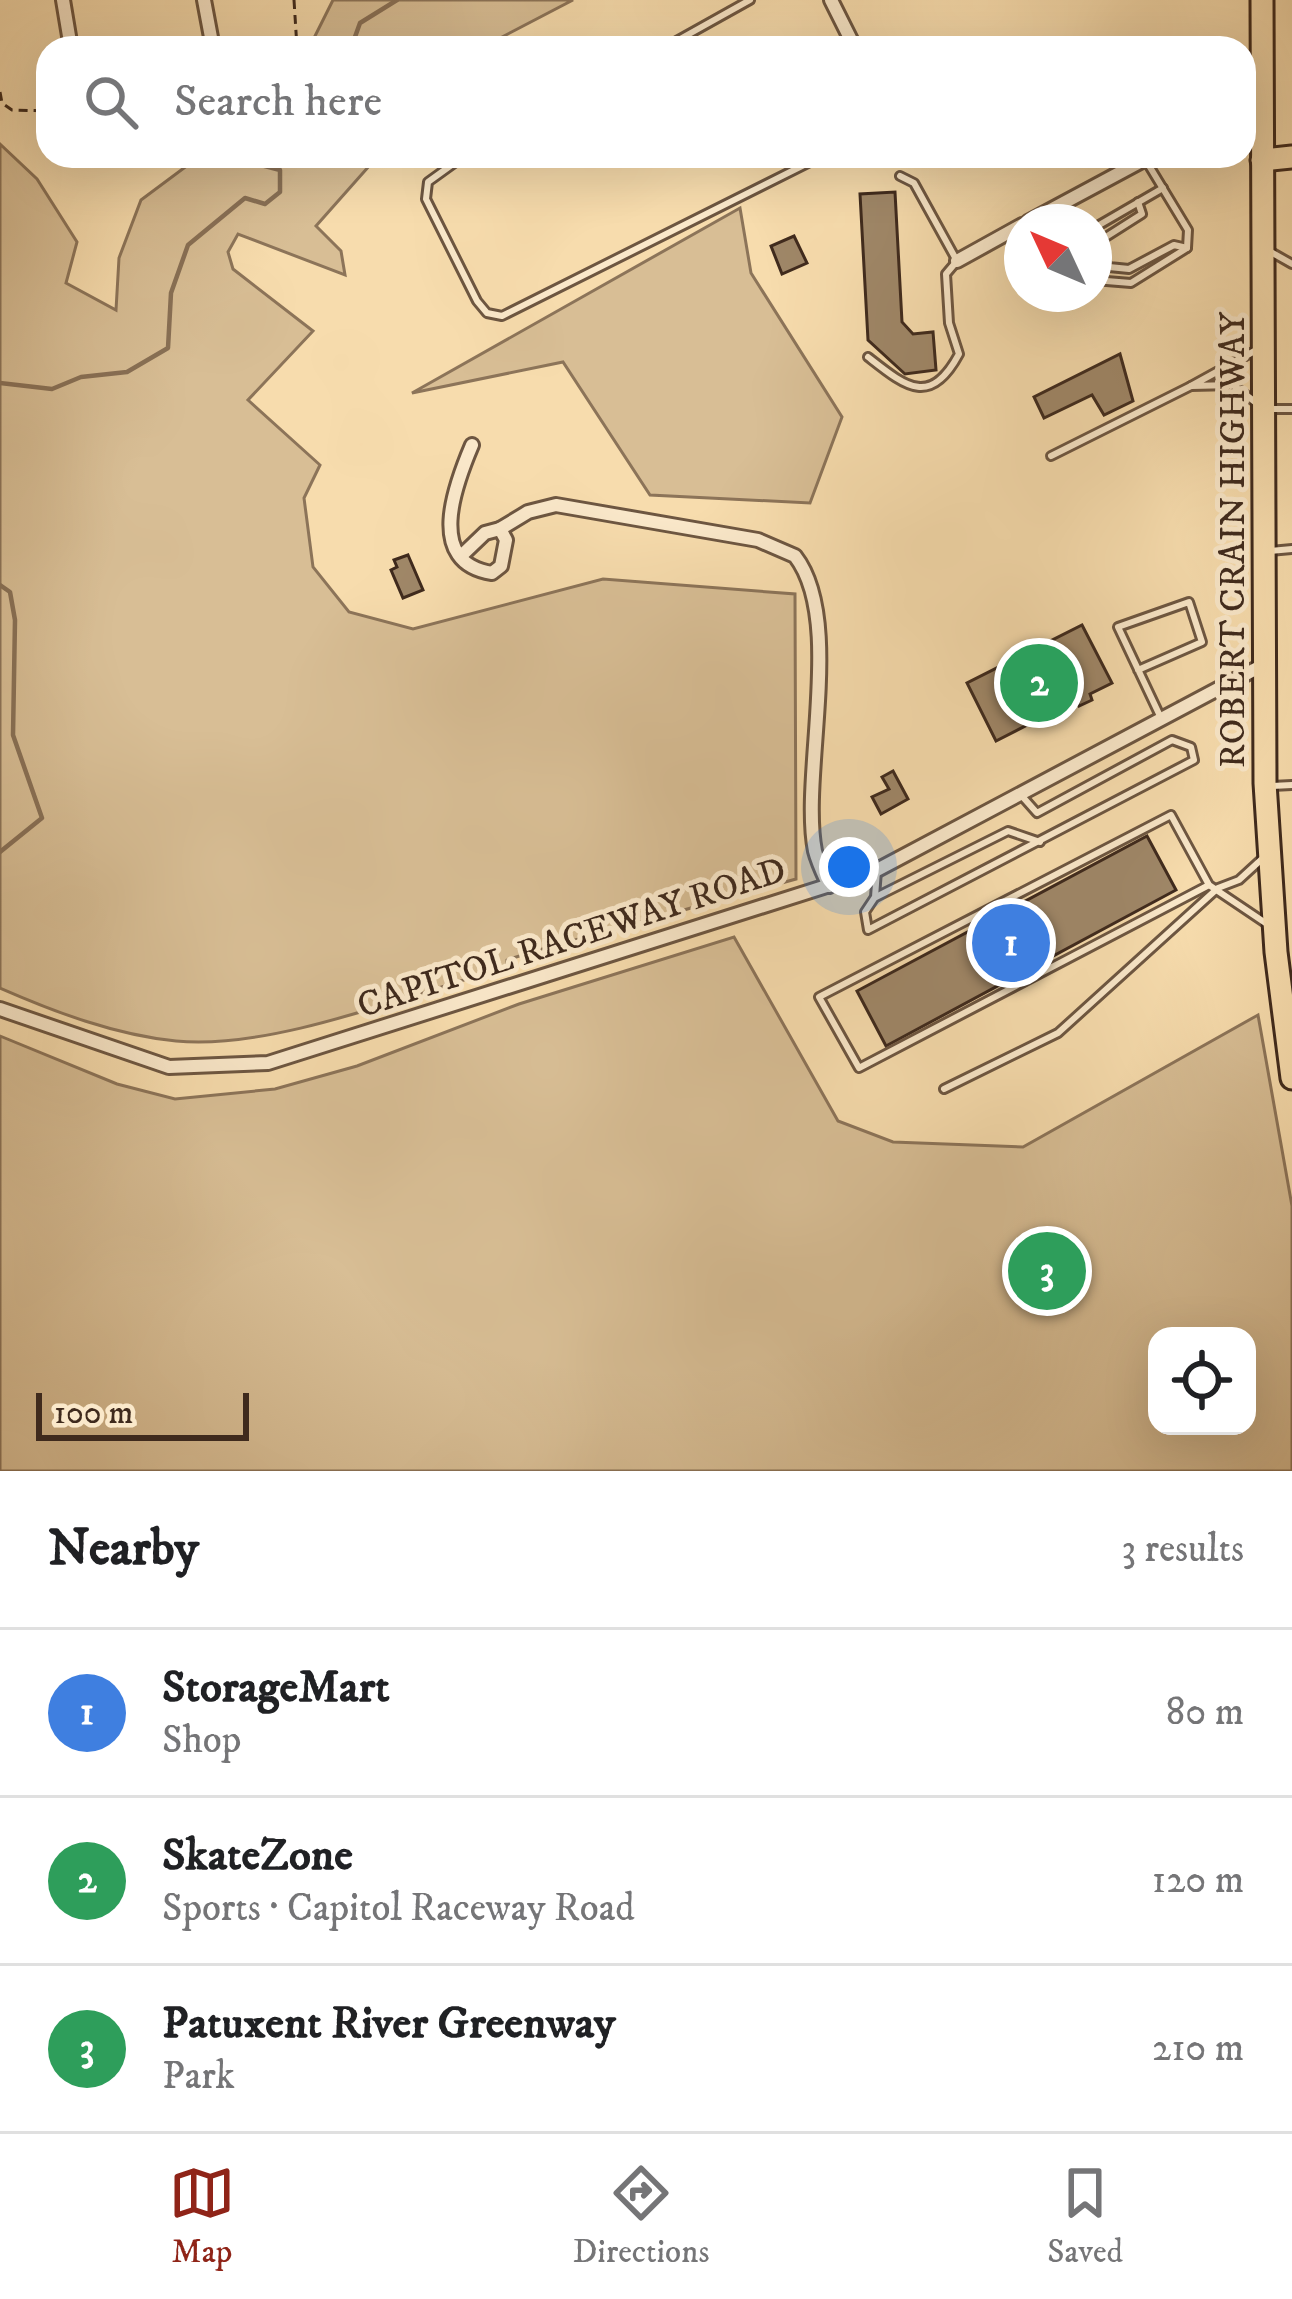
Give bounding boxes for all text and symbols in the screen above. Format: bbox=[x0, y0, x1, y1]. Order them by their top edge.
search box bbox=[36, 36, 1256, 168]
icon: search bbox=[78, 69, 144, 135]
text: Search here bbox=[174, 74, 382, 130]
north arrow bbox=[1004, 204, 1112, 312]
street label: ROBERT CRAIN HIGHWAY bbox=[1211, 311, 1256, 768]
pin: 2 bbox=[1000, 638, 1078, 728]
your location bbox=[819, 837, 879, 897]
street label: CAPITOL RACEWAY ROAD bbox=[352, 848, 792, 1029]
pin: 1 bbox=[972, 898, 1050, 988]
pin: 3 bbox=[1008, 1226, 1086, 1316]
map controls bbox=[1148, 1327, 1256, 1435]
button: locate bbox=[1148, 1327, 1256, 1435]
scale bar bbox=[36, 1387, 249, 1440]
text: 100 m bbox=[54, 1393, 133, 1434]
text: Nearby bbox=[48, 1517, 199, 1581]
text: 3 results bbox=[1121, 1525, 1244, 1574]
text: StorageMart bbox=[162, 1660, 390, 1716]
text: 1 bbox=[80, 1688, 94, 1737]
text: 80 m bbox=[1166, 1688, 1244, 1737]
text: Shop bbox=[162, 1716, 241, 1765]
text: SkateZone bbox=[162, 1828, 353, 1884]
text: 2 bbox=[77, 1856, 97, 1905]
text: 120 m bbox=[1152, 1856, 1244, 1905]
text: Sports · Capitol Raceway Road bbox=[162, 1884, 635, 1933]
text: Patuxent River Greenway bbox=[162, 1996, 615, 2052]
text: 3 bbox=[80, 2024, 94, 2073]
text: 210 m bbox=[1152, 2024, 1244, 2073]
text: Park bbox=[162, 2052, 235, 2101]
tab: Map bbox=[169, 2160, 235, 2273]
tab: Directions bbox=[573, 2160, 709, 2273]
tab: Saved bbox=[1047, 2160, 1123, 2273]

